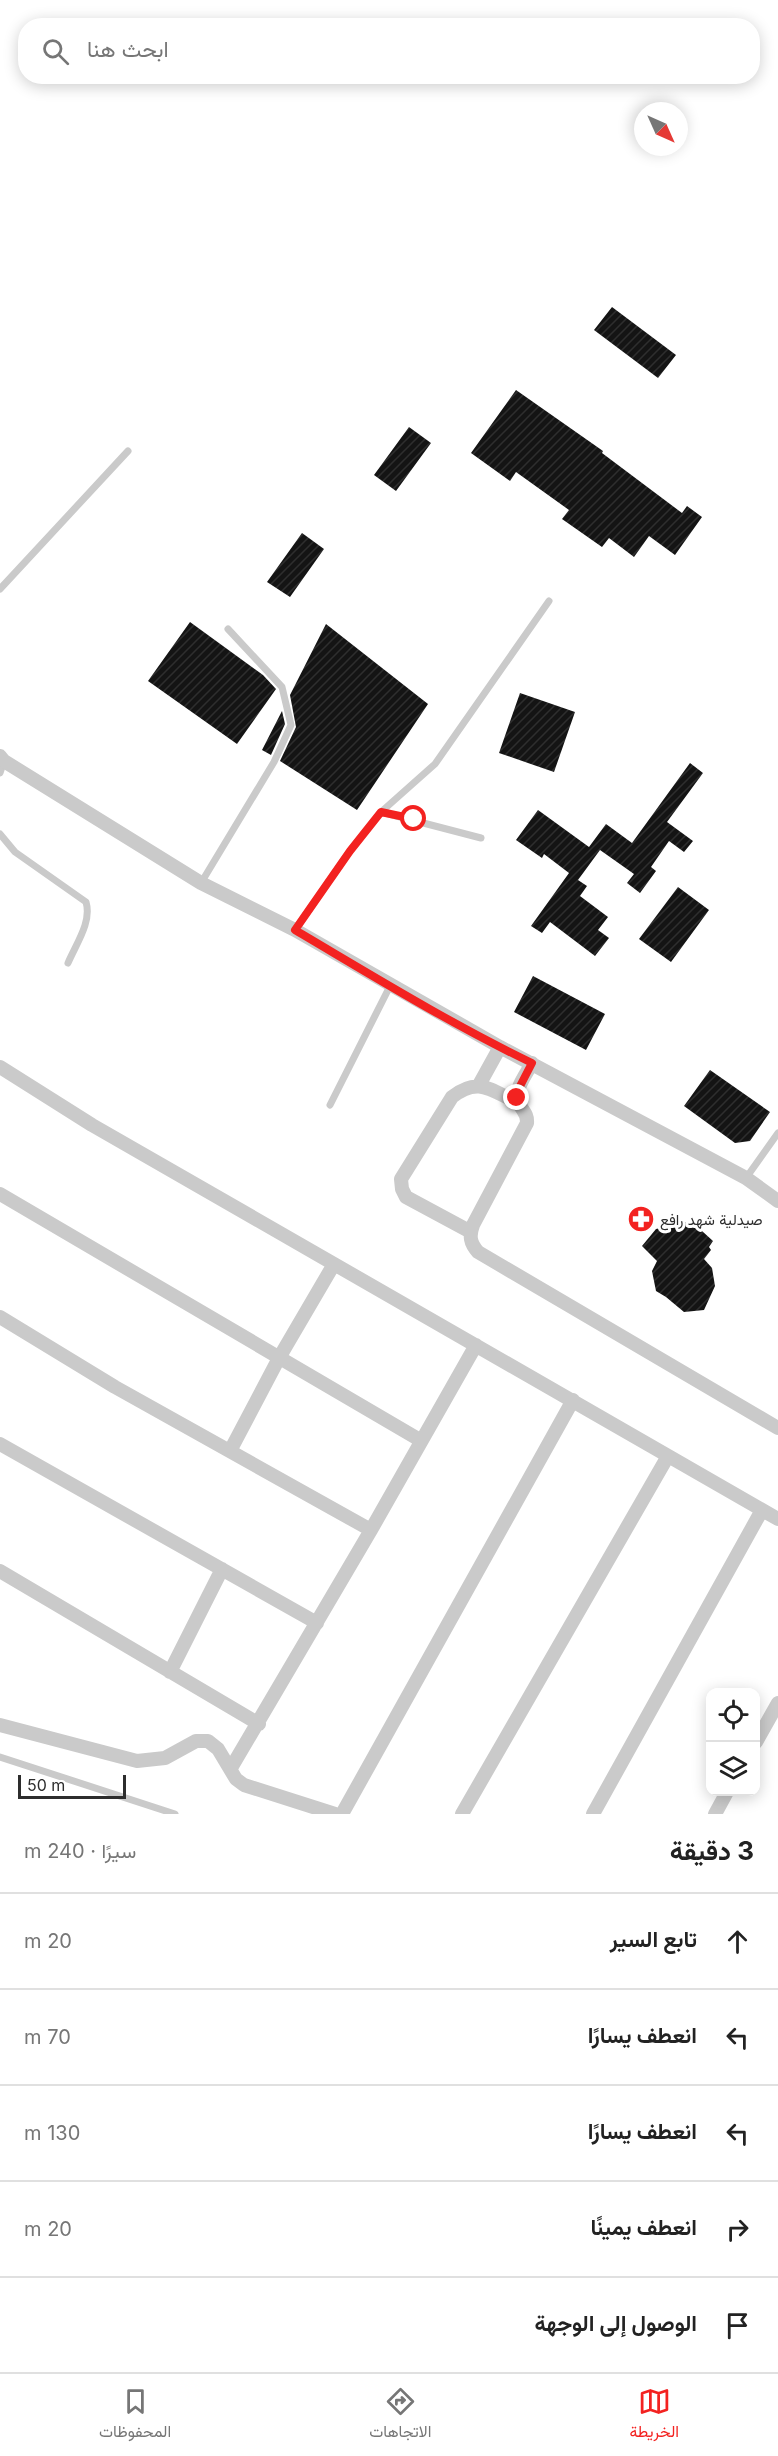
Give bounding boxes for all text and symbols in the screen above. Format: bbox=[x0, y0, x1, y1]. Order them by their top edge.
search box bbox=[18, 18, 760, 84]
icon: search bbox=[39, 35, 72, 68]
text: ابحث هنا bbox=[87, 36, 169, 62]
north arrow bbox=[634, 102, 688, 156]
route start bbox=[400, 805, 426, 831]
route end bbox=[503, 1084, 529, 1110]
pharmacy icon: صيدلية شهد رافع bbox=[626, 1204, 656, 1234]
place label: صيدلية شهد رافع bbox=[660, 1210, 763, 1231]
map controls bbox=[706, 1688, 760, 1796]
button: locate bbox=[706, 1688, 760, 1742]
button: layers bbox=[706, 1742, 760, 1796]
scale bar bbox=[18, 1772, 126, 1800]
text: 50 m bbox=[27, 1775, 65, 1795]
text: 3 دقيقة bbox=[670, 1835, 754, 1866]
text: سيرًا · 240 m bbox=[24, 1839, 136, 1863]
icon: ahead bbox=[721, 1925, 754, 1958]
text: تابع السير bbox=[610, 1926, 697, 1952]
text: 20 m bbox=[24, 1929, 72, 1953]
icon: left bbox=[721, 2021, 754, 2054]
text: انعطف يسارًا bbox=[588, 2022, 697, 2048]
text: 70 m bbox=[24, 2025, 71, 2049]
icon: left bbox=[721, 2117, 754, 2150]
text: انعطف يسارًا bbox=[588, 2118, 697, 2144]
text: 130 m bbox=[24, 2121, 80, 2145]
icon: right bbox=[721, 2213, 754, 2246]
text: انعطف يمينًا bbox=[590, 2214, 697, 2240]
text: 20 m bbox=[24, 2217, 72, 2241]
icon: arrive bbox=[721, 2309, 754, 2342]
text: الوصول إلى الوجهة bbox=[534, 2310, 697, 2336]
tab: المحفوظات bbox=[99, 2385, 171, 2446]
tab: الاتجاهات bbox=[369, 2385, 431, 2446]
tab: الخريطة bbox=[629, 2385, 679, 2446]

